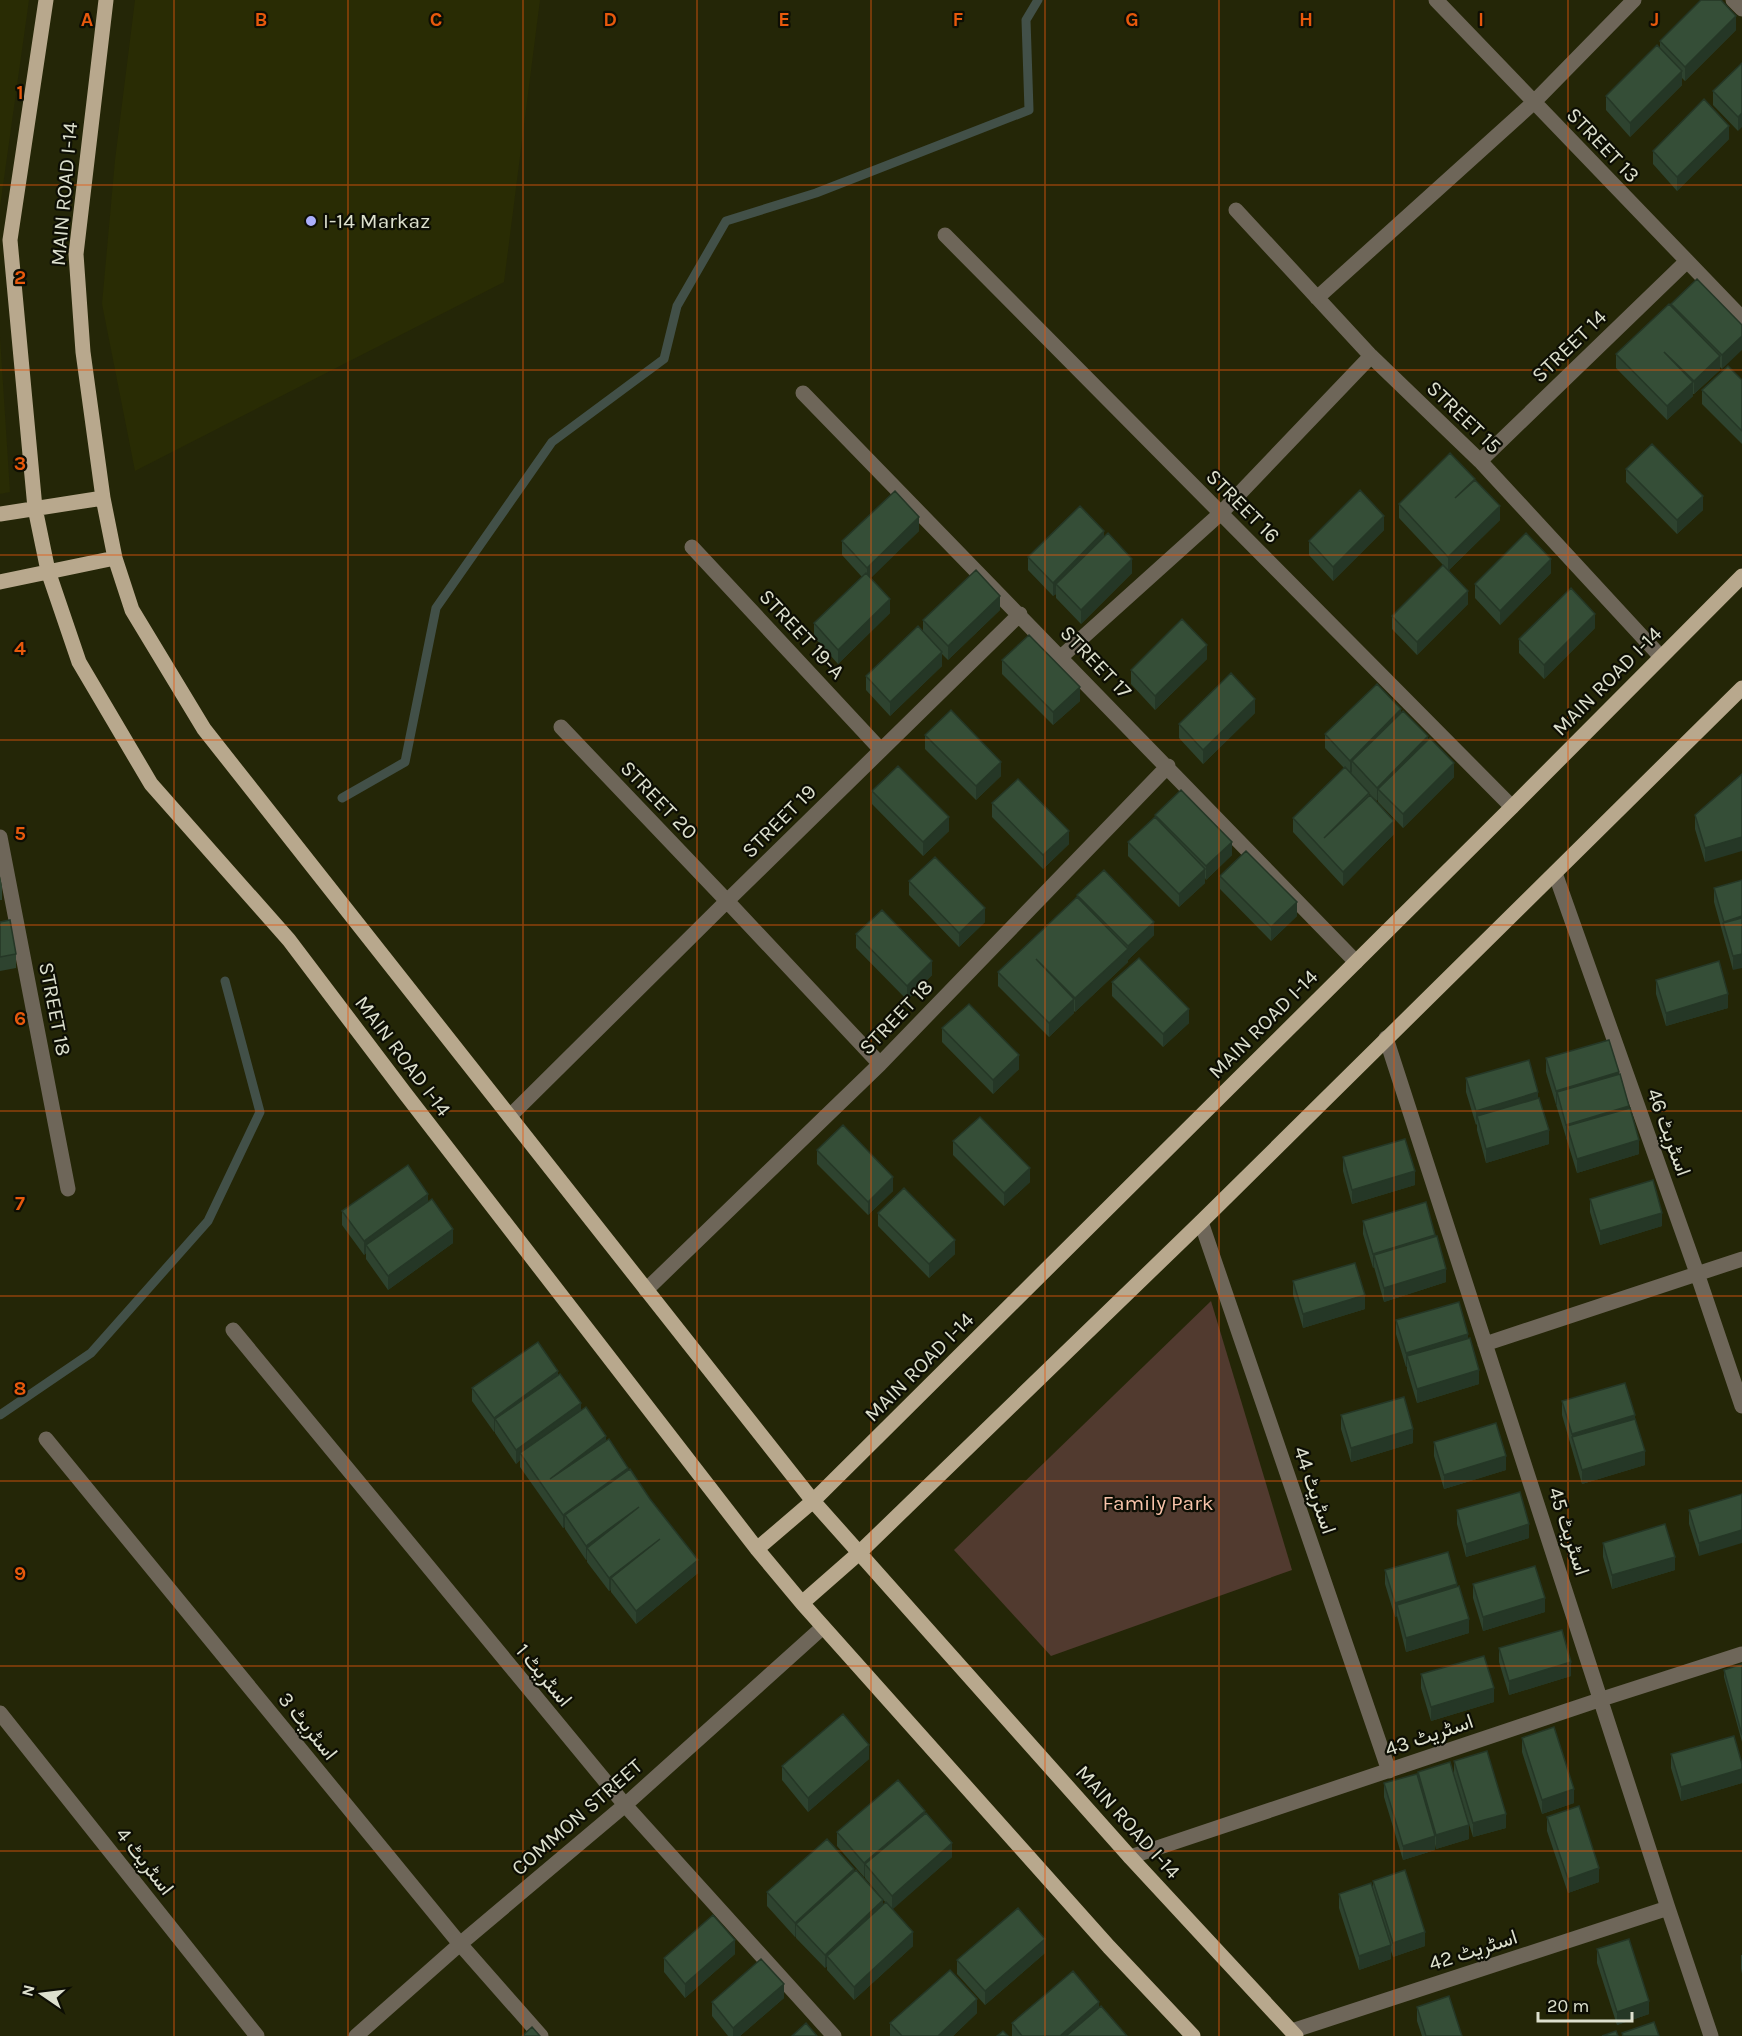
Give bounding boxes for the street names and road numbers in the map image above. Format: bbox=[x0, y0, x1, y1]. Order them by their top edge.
street label: STREET 13 bbox=[1562, 103, 1644, 187]
street label: MAIN ROAD I-14 bbox=[46, 121, 82, 267]
street label: STREET 14 bbox=[1527, 305, 1611, 387]
street label: STREET 15 bbox=[1422, 376, 1506, 458]
street label: STREET 16 bbox=[1201, 464, 1285, 548]
street label: STREET 19-A bbox=[754, 584, 850, 684]
street label: STREET 17 bbox=[1055, 621, 1137, 704]
street label: MAIN ROAD I-14 bbox=[1548, 621, 1667, 740]
street label: STREET 20 bbox=[616, 756, 702, 844]
street label: STREET 19 bbox=[737, 779, 821, 863]
street label: STREET 18 bbox=[34, 960, 76, 1058]
street label: MAIN ROAD I-14 bbox=[1204, 964, 1323, 1083]
street label: STREET 18 bbox=[854, 974, 938, 1060]
street label: MAIN ROAD I-14 bbox=[350, 991, 456, 1121]
street label: اسٹریٹ 46 bbox=[1641, 1085, 1696, 1179]
street label: MAIN ROAD I-14 bbox=[860, 1307, 979, 1426]
street label: اسٹریٹ 44 bbox=[1288, 1443, 1341, 1537]
street label: اسٹریٹ 45 bbox=[1543, 1484, 1595, 1578]
street label: اسٹریٹ 1 bbox=[510, 1639, 577, 1712]
street label: اسٹریٹ 3 bbox=[273, 1687, 343, 1765]
street label: اسٹریٹ 43 bbox=[1382, 1709, 1477, 1762]
street label: COMMON STREET bbox=[507, 1753, 648, 1880]
street label: MAIN ROAD I-14 bbox=[1071, 1760, 1185, 1884]
street label: اسٹریٹ 4 bbox=[110, 1822, 179, 1900]
street label: اسٹریٹ 42 bbox=[1426, 1924, 1521, 1977]

